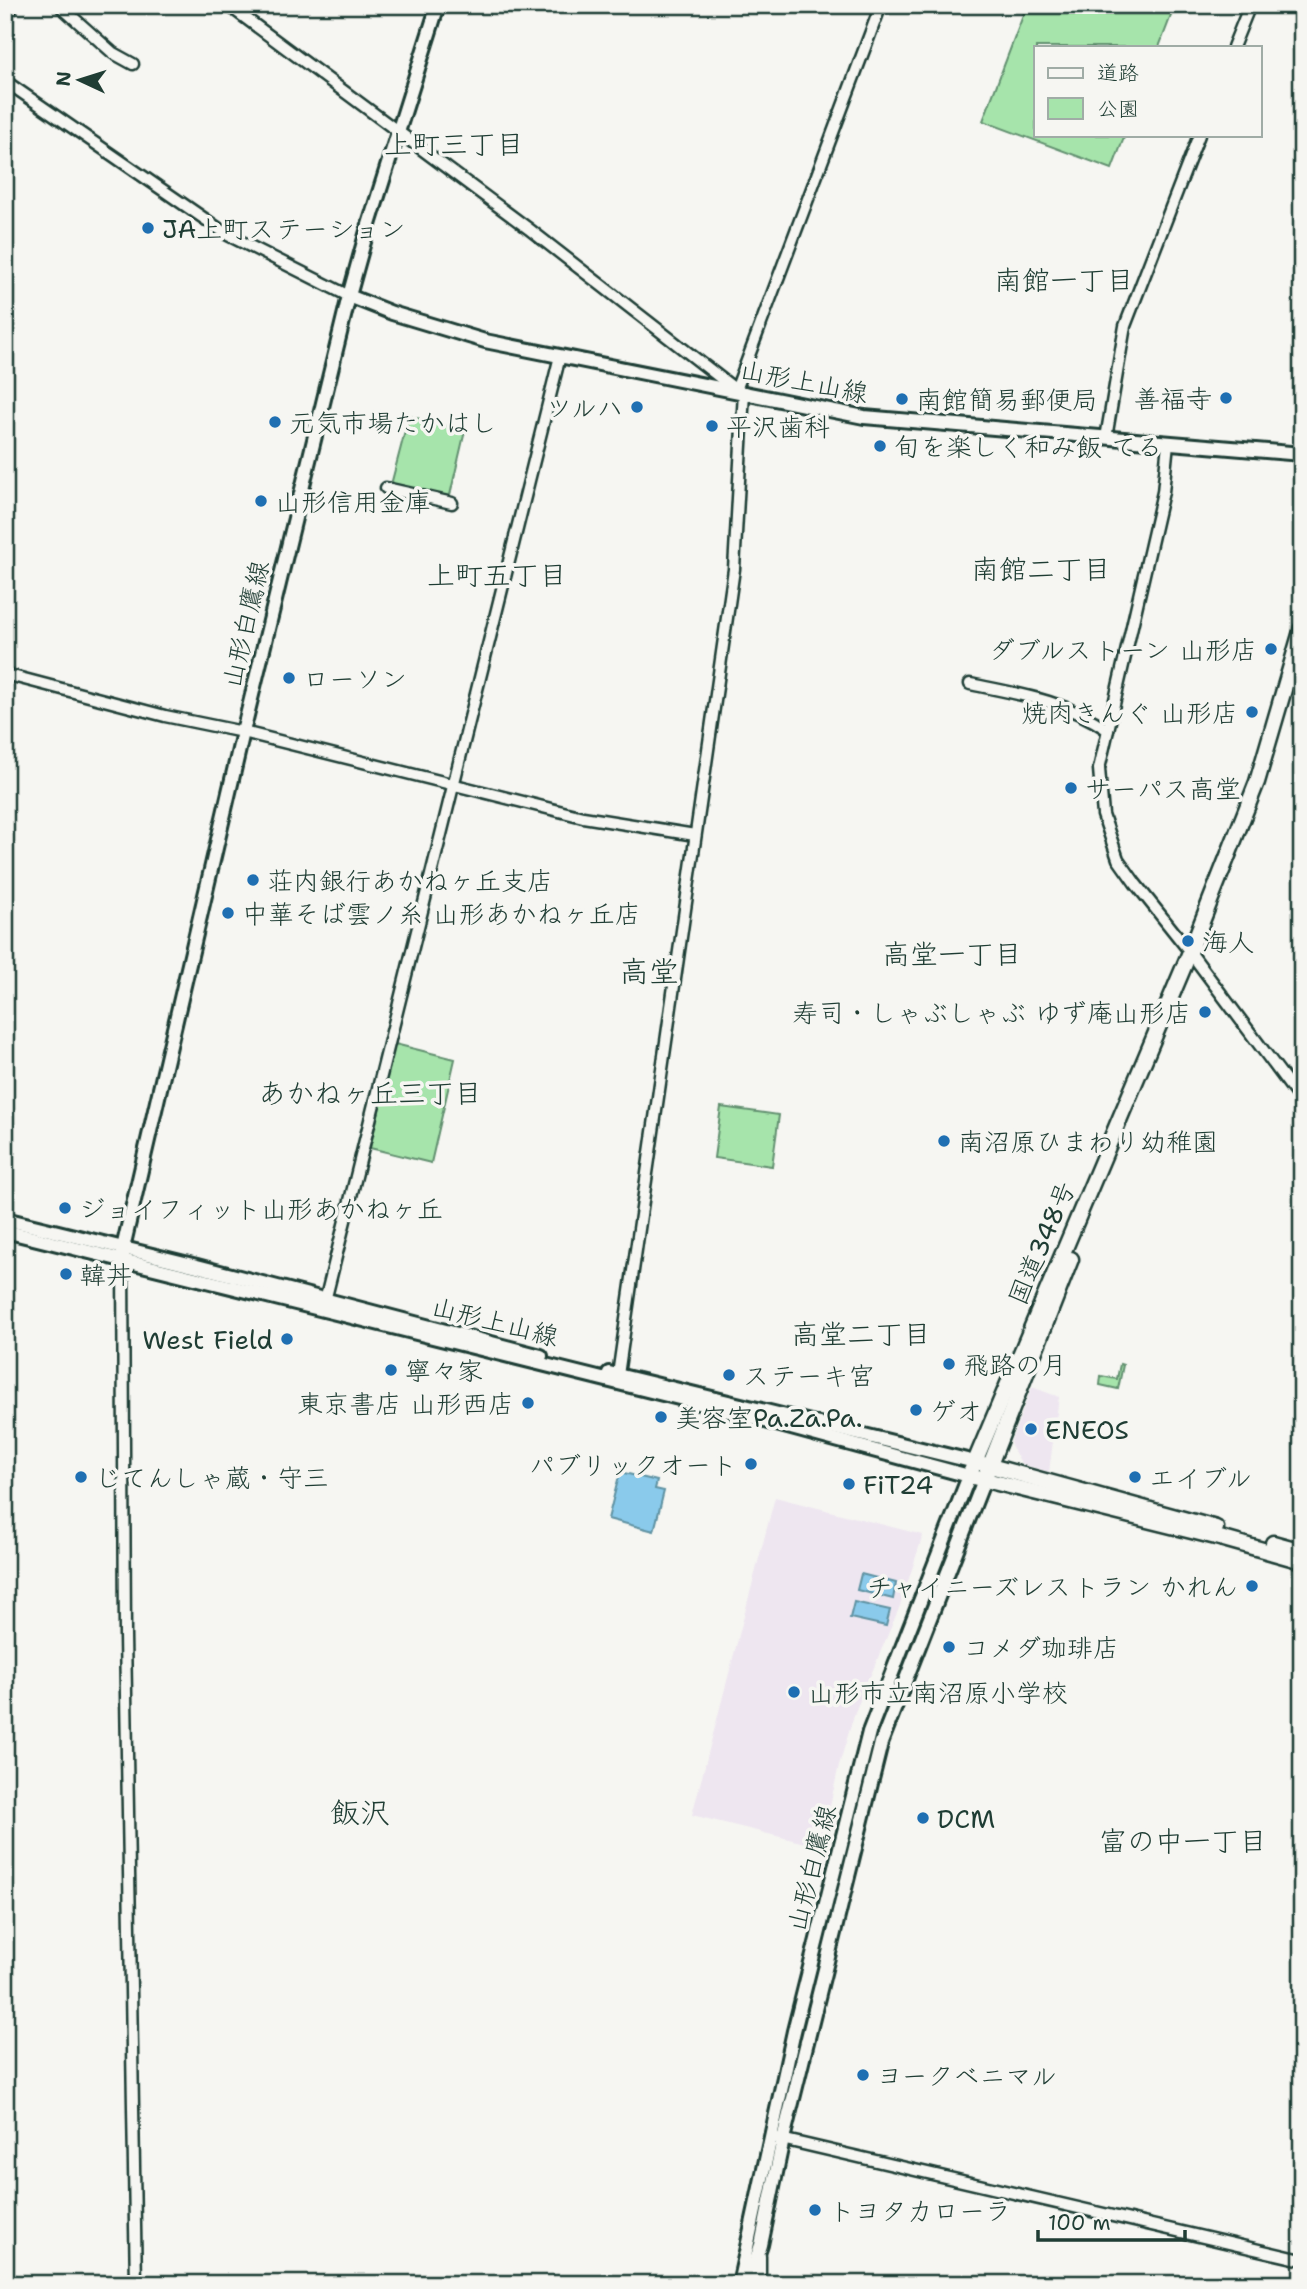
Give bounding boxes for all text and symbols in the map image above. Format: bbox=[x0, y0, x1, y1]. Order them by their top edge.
north arrow bbox=[46, 46, 116, 116]
legend bbox=[1034, 46, 1262, 136]
text: 道路 bbox=[1097, 59, 1139, 87]
text: N bbox=[51, 70, 77, 87]
text: 公園 bbox=[1097, 95, 1139, 123]
district label: 上町三丁目 bbox=[384, 125, 524, 163]
place label: JA上町ステーション bbox=[162, 211, 405, 246]
marker: JA上町ステーション bbox=[140, 220, 156, 236]
district label: 南館一丁目 bbox=[994, 261, 1134, 299]
street label: 山形上山線 bbox=[737, 351, 871, 411]
place label: 善福寺 bbox=[1134, 381, 1212, 416]
place label: 南館簡易郵便局 bbox=[916, 382, 1098, 417]
place label: ツルハ bbox=[546, 390, 623, 425]
marker: 善福寺 bbox=[1218, 390, 1234, 406]
marker: 南館簡易郵便局 bbox=[894, 391, 910, 407]
marker: ツルハ bbox=[629, 399, 645, 415]
place label: 元気市場たかはし bbox=[289, 405, 497, 440]
place label: 平沢歯科 bbox=[726, 409, 830, 444]
marker: 元気市場たかはし bbox=[267, 414, 283, 430]
marker: 平沢歯科 bbox=[704, 418, 720, 434]
place label: 旬を楽しく和み飯 てる bbox=[894, 429, 1163, 464]
marker: 旬を楽しく和み飯 てる bbox=[872, 438, 888, 454]
place label: 山形信用金庫 bbox=[275, 484, 431, 519]
marker: 山形信用金庫 bbox=[253, 493, 269, 509]
district label: 南館二丁目 bbox=[971, 550, 1111, 588]
district label: 上町五丁目 bbox=[427, 556, 567, 594]
street label: 山形白鷹線 bbox=[213, 557, 277, 691]
place label: ダブルストーン 山形店 bbox=[989, 632, 1257, 667]
marker: ダブルストーン 山形店 bbox=[1263, 641, 1279, 657]
place label: ローソン bbox=[303, 661, 407, 696]
marker: ローソン bbox=[281, 670, 297, 686]
place label: 焼肉きんぐ 山形店 bbox=[1021, 695, 1238, 730]
marker: 焼肉きんぐ 山形店 bbox=[1244, 704, 1260, 720]
place label: サーパス高堂 bbox=[1085, 771, 1241, 806]
marker: サーパス高堂 bbox=[1063, 780, 1079, 796]
place label: 荘内銀行あかねヶ丘支店 bbox=[267, 863, 553, 898]
marker: 荘内銀行あかねヶ丘支店 bbox=[245, 872, 261, 888]
place label: 中華そば雲ノ糸 山形あかねヶ丘店 bbox=[242, 896, 641, 931]
marker: 中華そば雲ノ糸 山形あかねヶ丘店 bbox=[220, 905, 236, 921]
place label: 海人 bbox=[1202, 924, 1254, 959]
marker: 海人 bbox=[1180, 933, 1196, 949]
district label: 高堂一丁目 bbox=[882, 935, 1022, 973]
district label: 高堂 bbox=[619, 951, 679, 992]
place label: 寿司・しゃぶしゃぶ ゆず庵山形店 bbox=[792, 995, 1191, 1030]
marker: 寿司・しゃぶしゃぶ ゆず庵山形店 bbox=[1197, 1004, 1213, 1020]
district label: あかねヶ丘三丁目 bbox=[258, 1074, 482, 1112]
place label: 南沼原ひまわり幼稚園 bbox=[958, 1124, 1218, 1159]
marker: 南沼原ひまわり幼稚園 bbox=[936, 1133, 952, 1149]
street label: 国道348号 bbox=[999, 1176, 1083, 1310]
place label: ジョイフィット山形あかねヶ丘 bbox=[79, 1191, 443, 1226]
marker: ジョイフィット山形あかねヶ丘 bbox=[57, 1200, 73, 1216]
place label: 韓丼 bbox=[80, 1257, 132, 1292]
marker: 韓丼 bbox=[58, 1266, 74, 1282]
street label: 山形上山線 bbox=[428, 1288, 562, 1354]
district label: 高堂二丁目 bbox=[791, 1315, 931, 1353]
place label: West Field bbox=[142, 1322, 273, 1357]
marker: West Field bbox=[279, 1331, 295, 1347]
place label: 飛路の月 bbox=[963, 1347, 1067, 1382]
place label: 寧々家 bbox=[405, 1353, 483, 1388]
marker: 飛路の月 bbox=[941, 1356, 957, 1372]
place label: ステーキ宮 bbox=[743, 1358, 875, 1393]
marker: 寧々家 bbox=[383, 1362, 399, 1378]
marker: ステーキ宮 bbox=[721, 1367, 737, 1383]
place label: 東京書店 山形西店 bbox=[297, 1386, 514, 1421]
place label: ゲオ bbox=[930, 1393, 982, 1428]
marker: 東京書店 山形西店 bbox=[520, 1395, 536, 1411]
place label: 美容室Pa.Za.Pa. bbox=[675, 1400, 862, 1435]
marker: ゲオ bbox=[908, 1402, 924, 1418]
marker: 美容室Pa.Za.Pa. bbox=[653, 1409, 669, 1425]
place label: ENEOS bbox=[1045, 1412, 1129, 1447]
marker: ENEOS bbox=[1023, 1421, 1039, 1437]
place label: パブリックオート bbox=[529, 1447, 737, 1482]
marker: パブリックオート bbox=[743, 1456, 759, 1472]
place label: じてんしゃ蔵・守三 bbox=[95, 1460, 329, 1495]
place label: エイブル bbox=[1149, 1460, 1252, 1495]
place label: FiT24 bbox=[863, 1467, 934, 1502]
marker: じてんしゃ蔵・守三 bbox=[73, 1469, 89, 1485]
marker: エイブル bbox=[1127, 1469, 1143, 1485]
marker: FiT24 bbox=[841, 1476, 857, 1492]
place label: チャイニーズレストラン かれん bbox=[866, 1569, 1238, 1604]
marker: チャイニーズレストラン かれん bbox=[1244, 1578, 1260, 1594]
place label: コメダ珈琲店 bbox=[963, 1630, 1119, 1665]
marker: コメダ珈琲店 bbox=[941, 1639, 957, 1655]
place label: 山形市立南沼原小学校 bbox=[808, 1675, 1068, 1710]
marker: 山形市立南沼原小学校 bbox=[786, 1684, 802, 1700]
district label: 飯沢 bbox=[330, 1792, 390, 1833]
street label: 山形白鷹線 bbox=[778, 1801, 844, 1935]
place label: DCM bbox=[937, 1801, 995, 1836]
marker: DCM bbox=[915, 1810, 931, 1826]
district label: 富の中一丁目 bbox=[1099, 1822, 1267, 1860]
place label: ヨークベニマル bbox=[877, 2058, 1057, 2093]
marker: ヨークベニマル bbox=[855, 2067, 871, 2083]
place label: トヨタカローラ bbox=[829, 2193, 1011, 2228]
scale bar bbox=[1038, 2198, 1184, 2242]
marker: トヨタカローラ bbox=[807, 2202, 823, 2218]
text: 100 m bbox=[1048, 2209, 1111, 2237]

